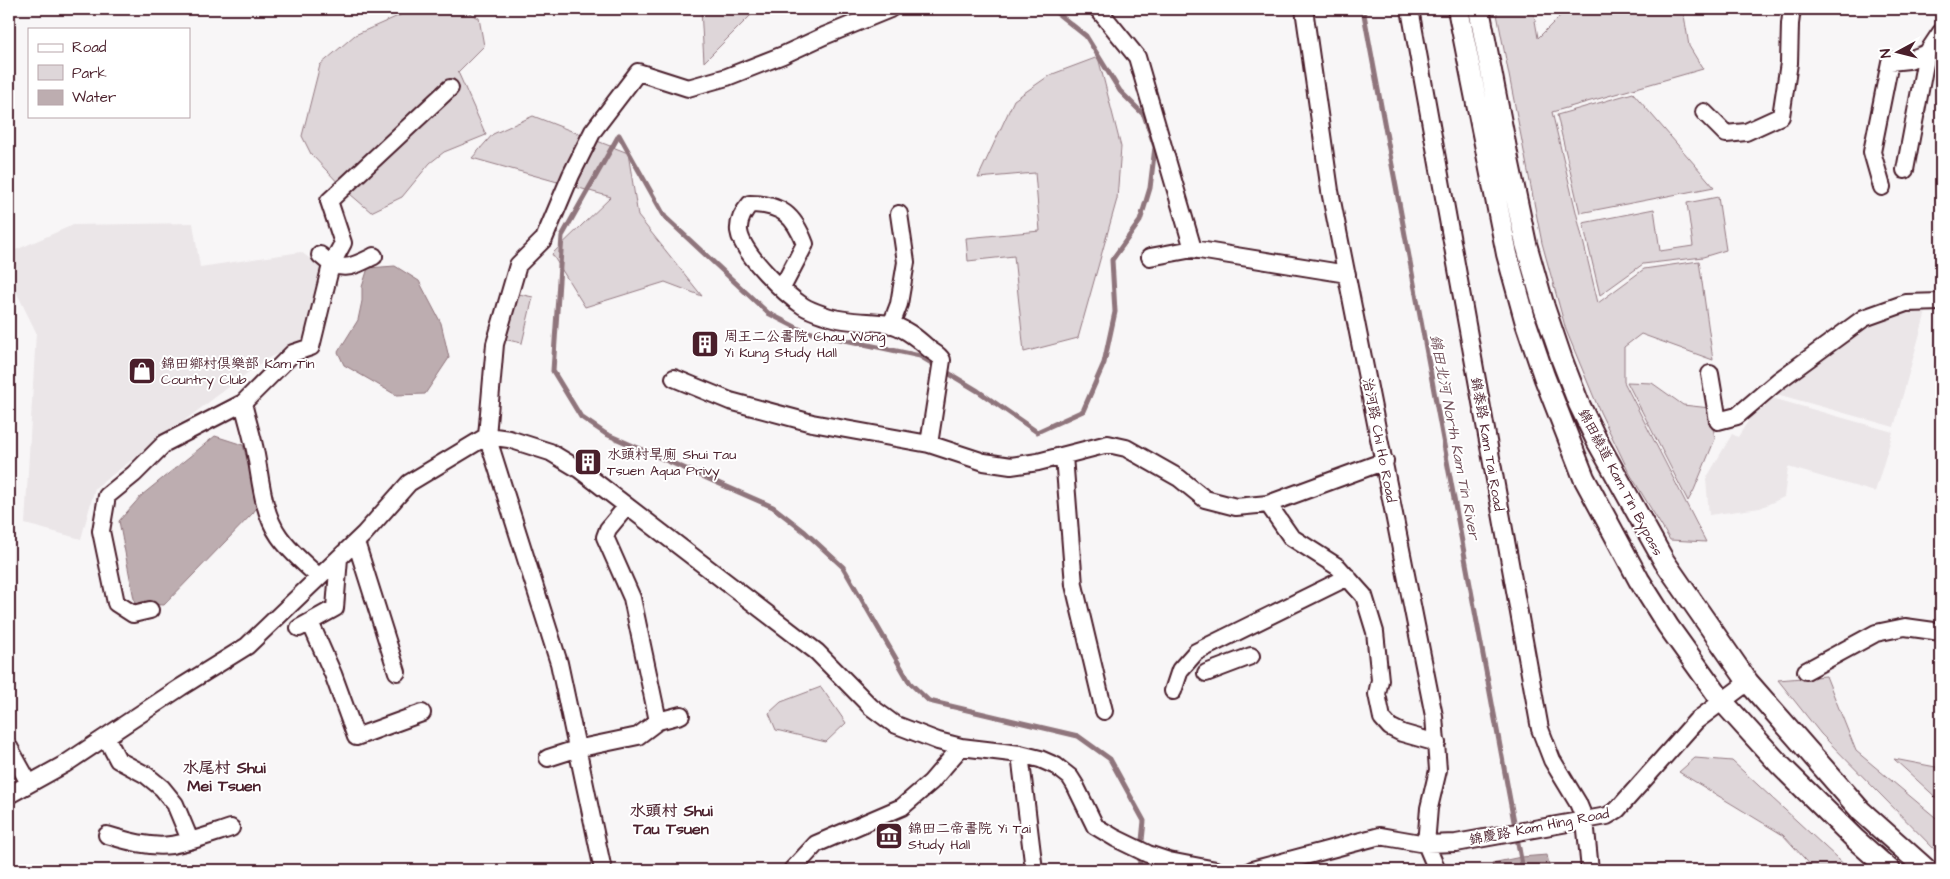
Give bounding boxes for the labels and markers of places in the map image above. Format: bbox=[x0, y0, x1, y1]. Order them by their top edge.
place label: 周王二公書院 Chau Wong Yi Kung Study Hall bbox=[724, 327, 886, 363]
building icon: 周王二公書院 Chau Wong Yi Kung Study Hall bbox=[690, 329, 720, 359]
place label: 錦田鄉村俱樂部 Kam Tin Country Club bbox=[161, 354, 315, 390]
shop icon: 錦田鄉村俱樂部 Kam Tin Country Club bbox=[127, 356, 157, 386]
place label: 水頭村旱廁 Shui Tau Tsuen Aqua Privy bbox=[607, 445, 736, 481]
building icon: 水頭村旱廁 Shui Tau Tsuen Aqua Privy bbox=[573, 447, 603, 477]
place label: 錦田二帝書院 Yi Tai Study Hall bbox=[908, 819, 1031, 855]
museum icon: 錦田二帝書院 Yi Tai Study Hall bbox=[874, 821, 904, 851]

